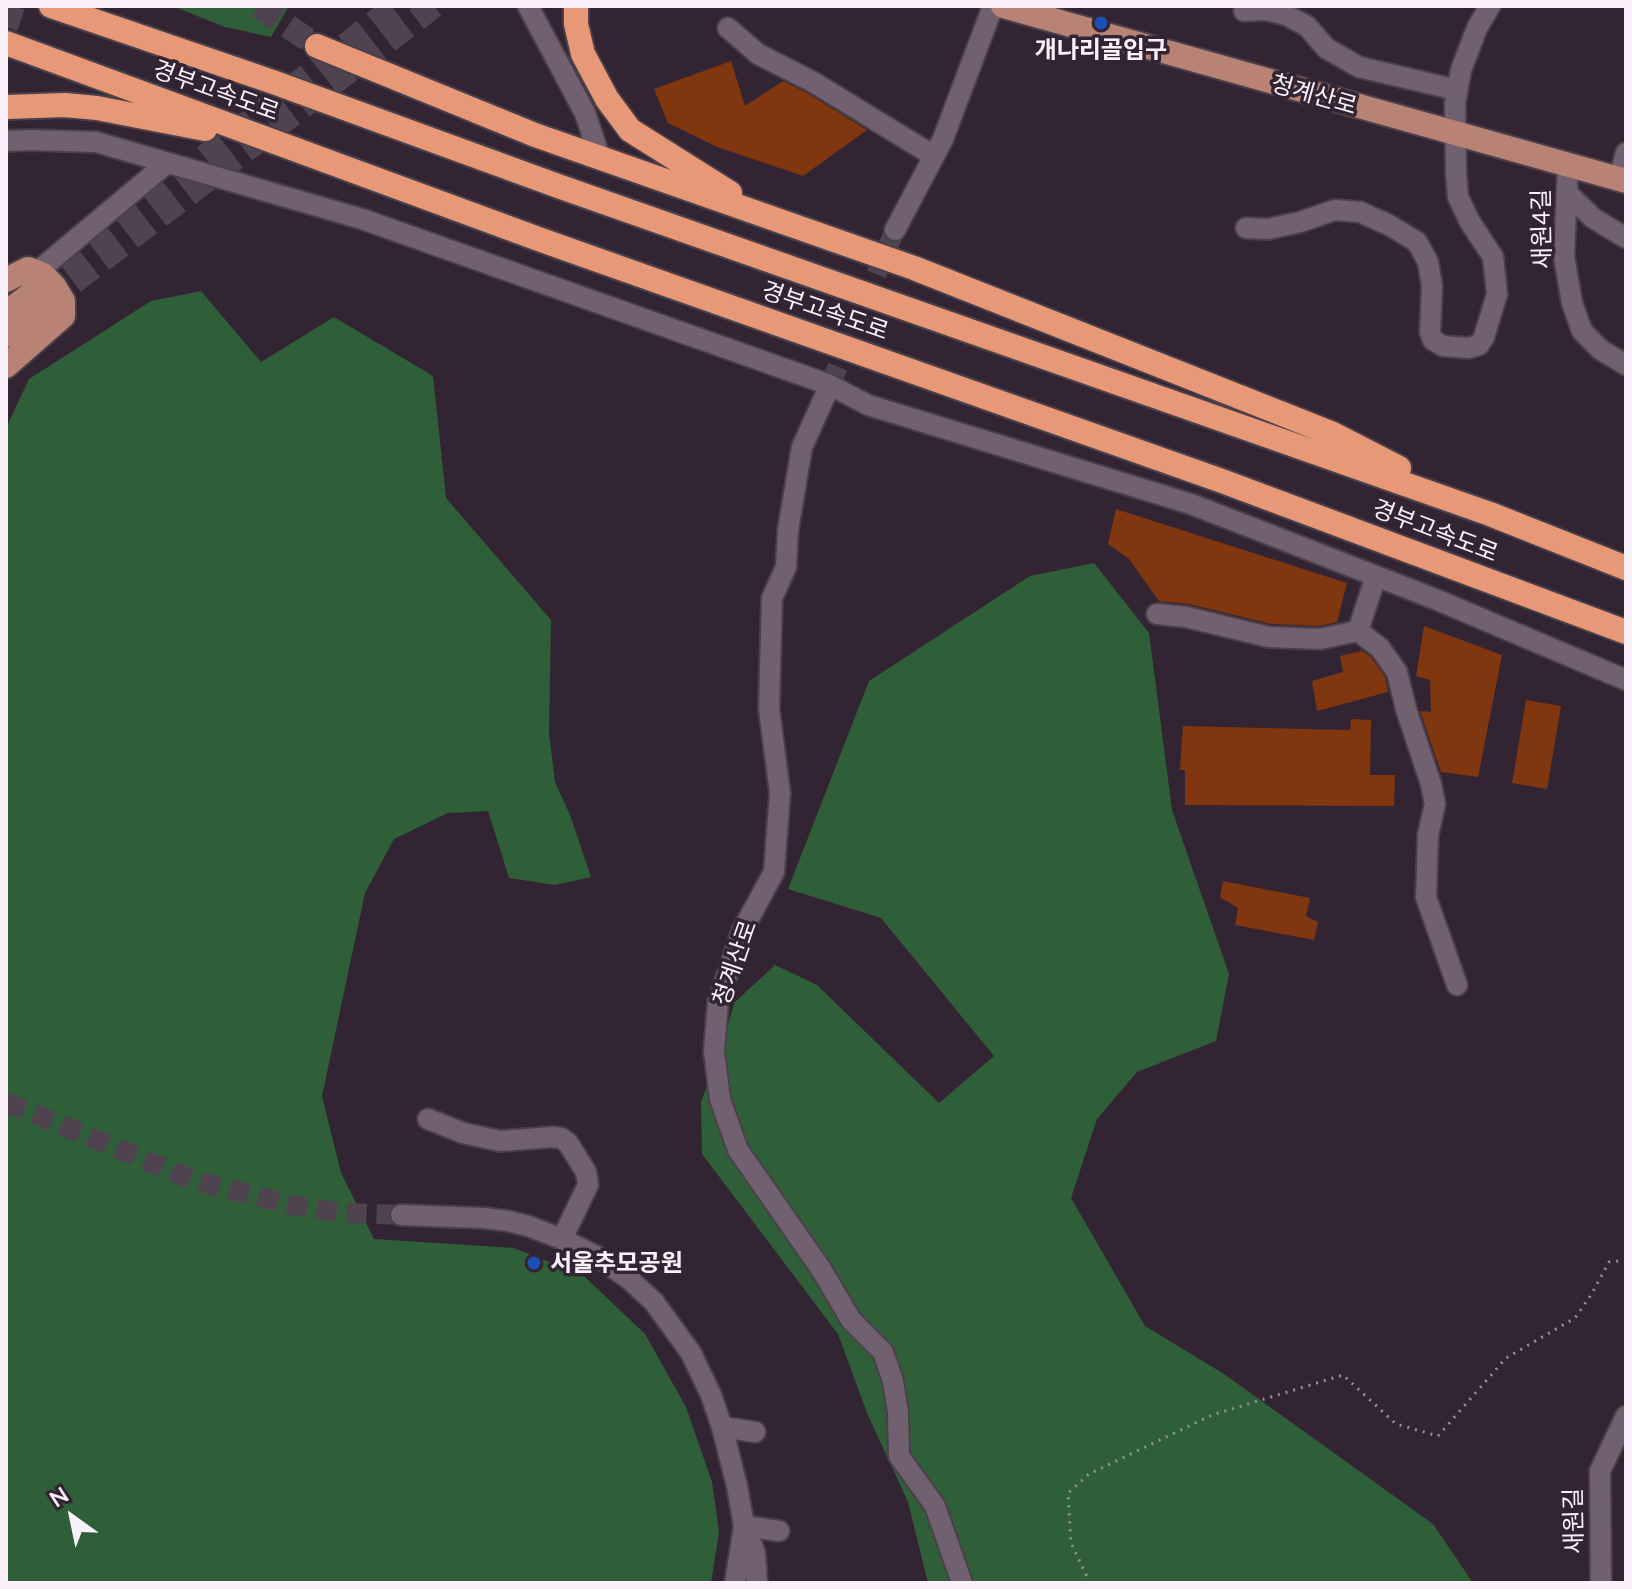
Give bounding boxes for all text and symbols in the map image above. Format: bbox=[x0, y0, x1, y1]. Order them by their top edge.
marker: 개나리골입구 bbox=[1092, 14, 1110, 32]
place label: 개나리골입구 bbox=[1035, 36, 1167, 64]
street label: 경부고속도로 bbox=[149, 55, 283, 127]
street label: 청계산로 bbox=[1268, 69, 1360, 121]
street label: 새원4길 bbox=[1527, 189, 1557, 269]
street label: 경부고속도로 bbox=[758, 276, 892, 346]
street label: 경부고속도로 bbox=[1368, 494, 1502, 568]
street label: 청계산로 bbox=[707, 917, 763, 1009]
place label: 서울추모공원 bbox=[550, 1249, 682, 1277]
marker: 서울추모공원 bbox=[525, 1254, 543, 1272]
north arrow bbox=[32, 1477, 112, 1557]
text: N bbox=[44, 1481, 73, 1512]
street label: 새원길 bbox=[1559, 1488, 1589, 1554]

